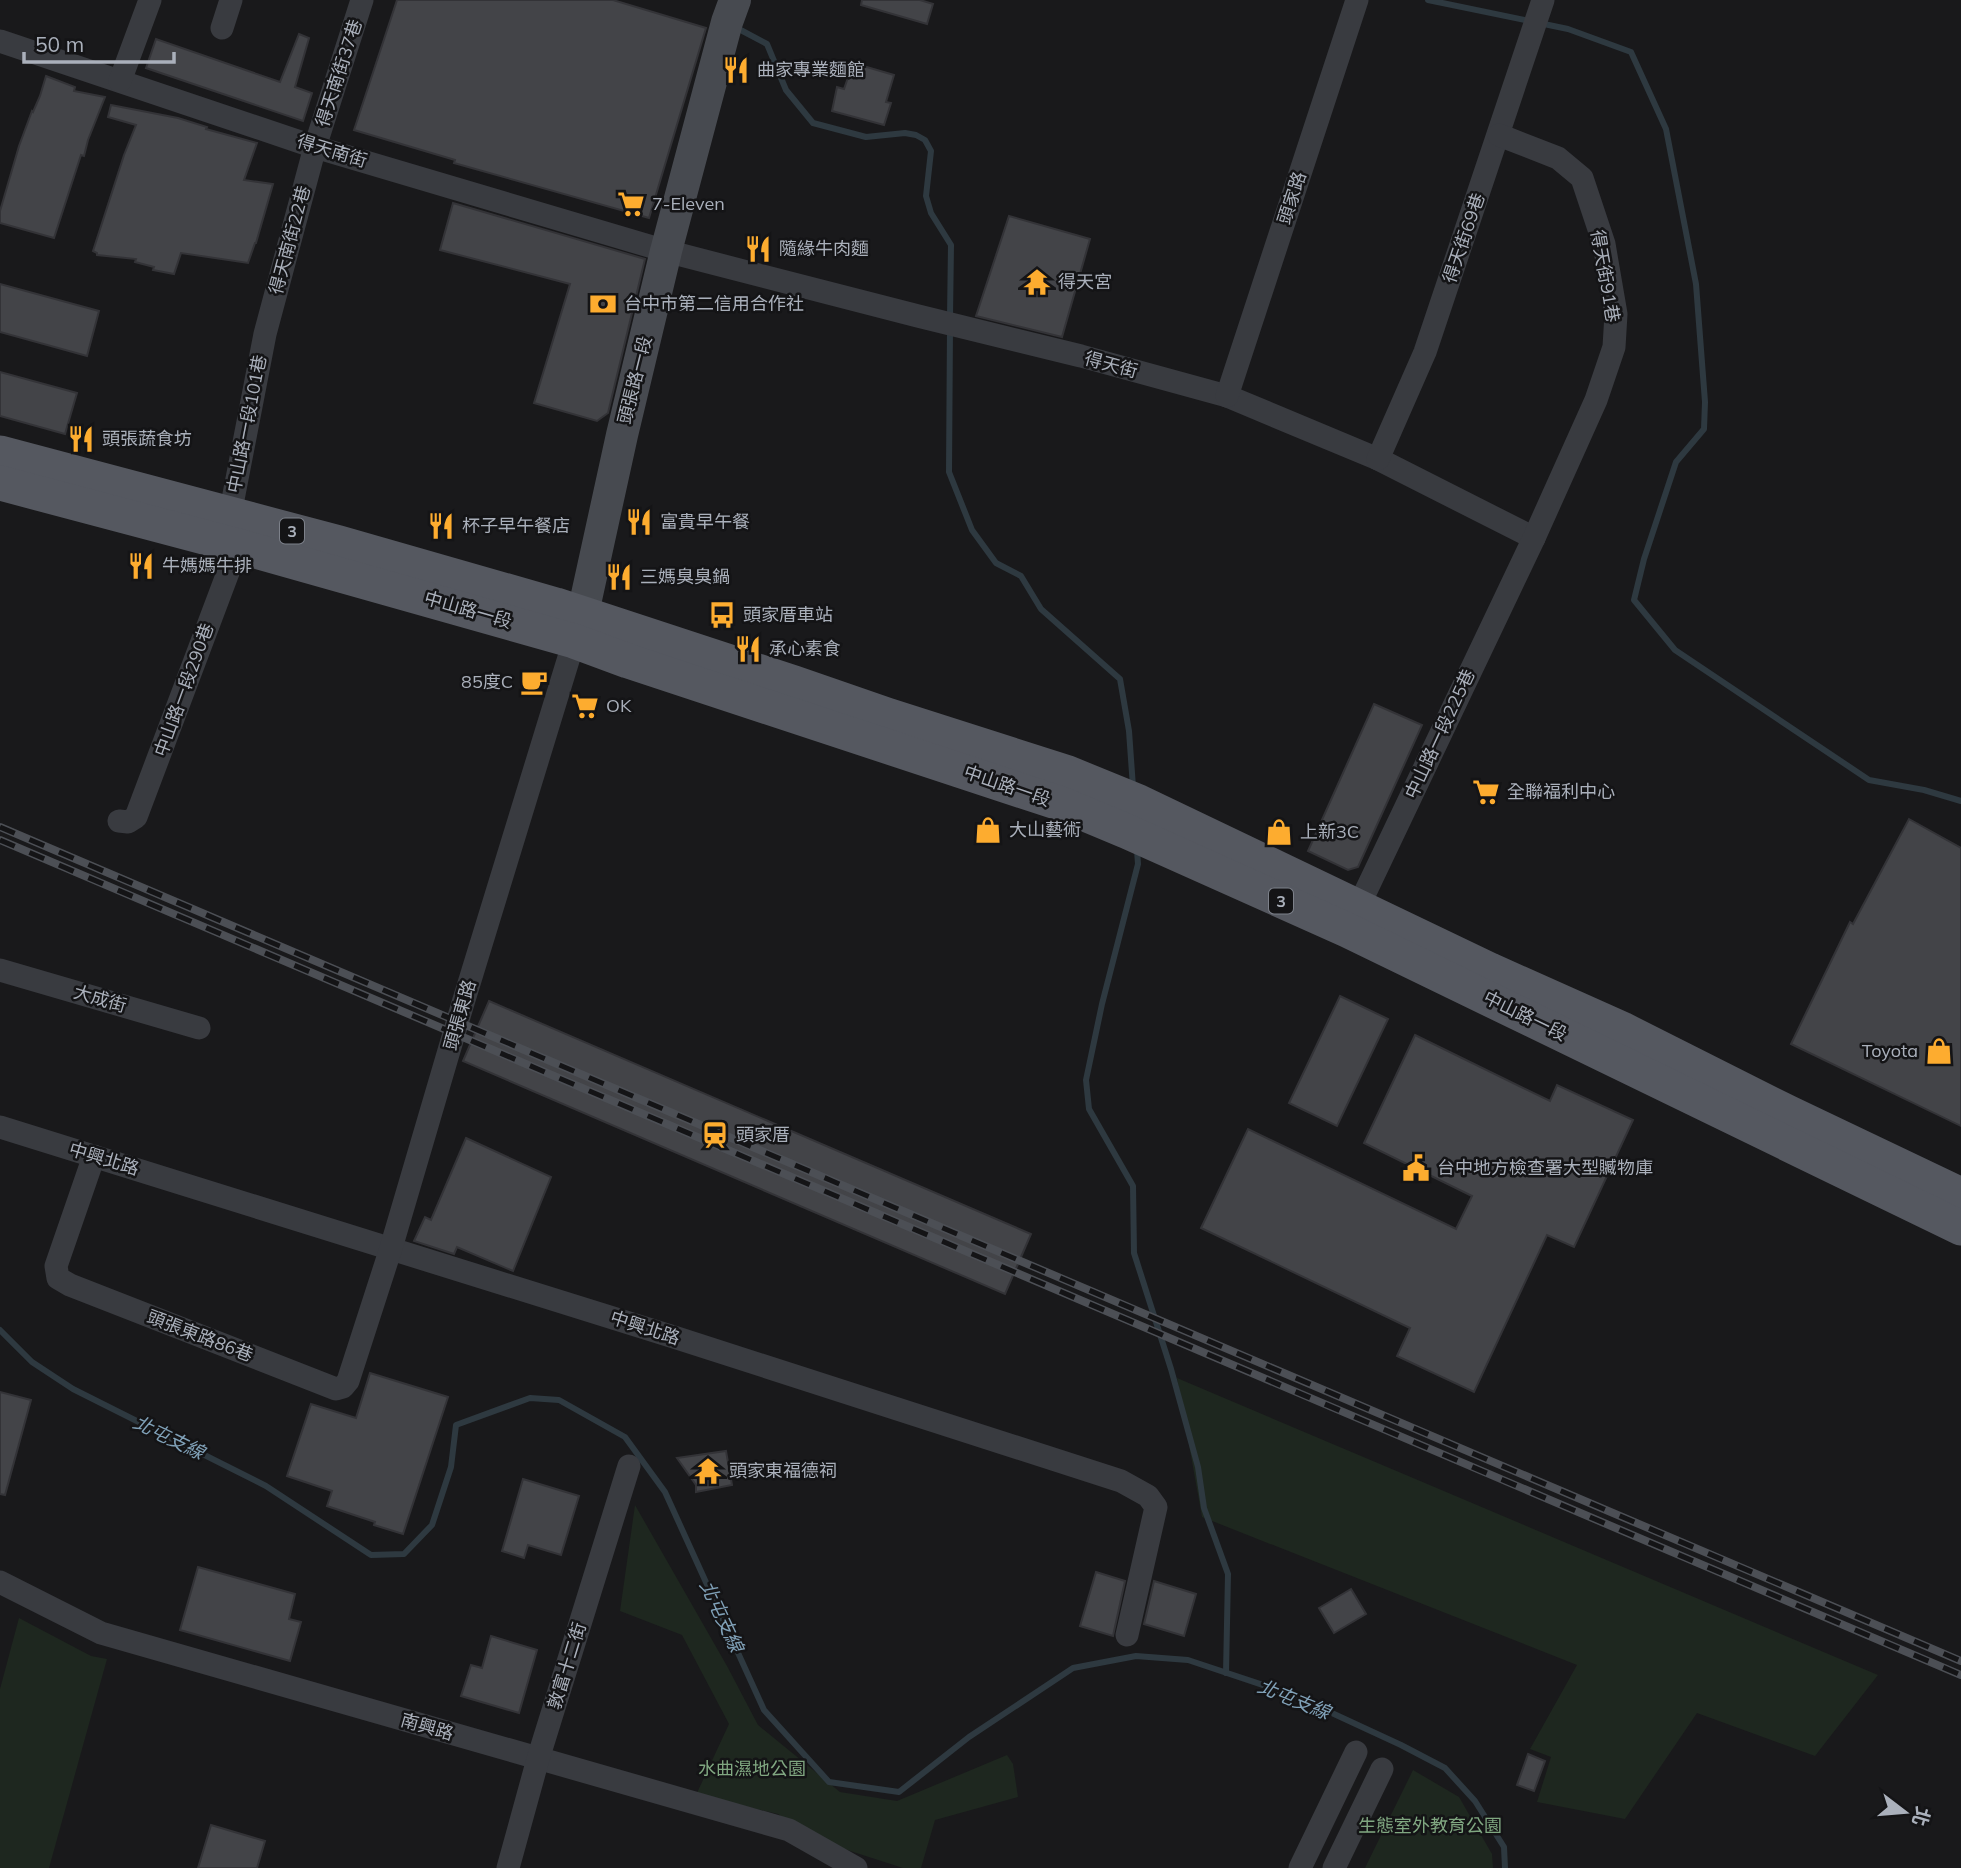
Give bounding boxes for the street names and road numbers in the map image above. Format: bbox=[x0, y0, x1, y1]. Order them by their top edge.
street label: 得天南街37巷 bbox=[310, 16, 367, 129]
street label: 得天南街 bbox=[294, 129, 370, 172]
street label: 頭家路 bbox=[1272, 169, 1311, 227]
street label: 得天南街22巷 bbox=[264, 183, 315, 297]
street label: 得天街69巷 bbox=[1437, 190, 1490, 286]
street label: 得天街91巷 bbox=[1586, 228, 1625, 324]
street label: 頭張路一段 bbox=[612, 333, 657, 426]
street label: 得天街 bbox=[1082, 346, 1140, 383]
street label: 中山路一段101巷 bbox=[222, 353, 271, 495]
road number: 3 bbox=[280, 518, 304, 544]
street label: 中山路一段 bbox=[422, 586, 515, 633]
street label: 中山路一段290巷 bbox=[149, 620, 218, 760]
street label: 中山路一段225巷 bbox=[1399, 665, 1480, 802]
street label: 中山路一段 bbox=[961, 760, 1053, 811]
road number: 3 bbox=[1269, 888, 1293, 914]
street label: 頭張東路 bbox=[439, 977, 480, 1053]
street label: 大成街 bbox=[71, 980, 129, 1017]
street label: 中山路一段 bbox=[1480, 985, 1571, 1046]
street label: 中興北路 bbox=[66, 1137, 142, 1180]
street label: 頭張東路86巷 bbox=[144, 1305, 256, 1366]
street label: 中興北路 bbox=[607, 1305, 683, 1350]
street label: 敦富十二街 bbox=[542, 1619, 591, 1712]
street label: 南興路 bbox=[398, 1708, 456, 1745]

